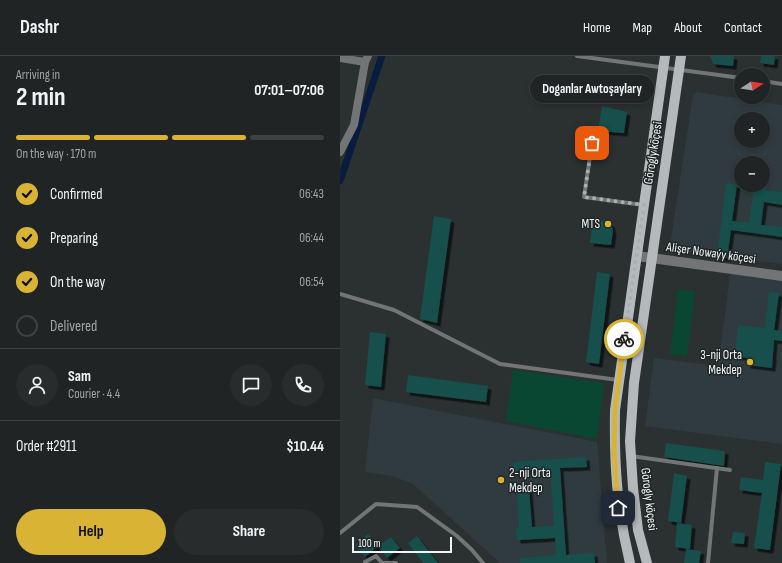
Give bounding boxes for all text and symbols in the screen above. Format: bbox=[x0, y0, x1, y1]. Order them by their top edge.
text: Dashr bbox=[20, 16, 59, 39]
text: Home bbox=[583, 19, 611, 36]
text: Map bbox=[633, 19, 652, 36]
text: About bbox=[674, 19, 702, 36]
text: Contact bbox=[724, 19, 762, 36]
text: Arriving in bbox=[16, 67, 60, 83]
north arrow bbox=[734, 68, 770, 104]
map controls bbox=[734, 68, 770, 192]
callout: Doganlar Awtoşaylary bbox=[530, 75, 654, 103]
text: 07:01–07:06 bbox=[254, 81, 324, 100]
text: Doganlar Awtoşaylary bbox=[542, 81, 642, 97]
text: 2 min bbox=[16, 82, 66, 113]
button: + bbox=[734, 112, 770, 148]
street label: Görogly köçesi bbox=[640, 121, 666, 185]
pin bbox=[575, 126, 609, 160]
icon: bag bbox=[581, 132, 603, 154]
text: On the way · 170 m bbox=[16, 146, 96, 162]
button: − bbox=[734, 156, 770, 192]
icon: check bbox=[16, 183, 38, 205]
text: Confirmed bbox=[50, 185, 103, 204]
text: 06:43 bbox=[299, 186, 324, 202]
place label: MTS bbox=[582, 216, 600, 232]
marker: MTS bbox=[603, 219, 613, 229]
icon: check bbox=[16, 227, 38, 249]
text: Preparing bbox=[50, 229, 98, 248]
text: 06:44 bbox=[299, 230, 324, 246]
street label: Alişer Nowaýy köçesi bbox=[664, 239, 757, 267]
icon: check bbox=[16, 271, 38, 293]
text: On the way bbox=[50, 273, 105, 292]
text: 06:54 bbox=[299, 274, 324, 290]
text: Delivered bbox=[50, 317, 97, 336]
courier bbox=[604, 319, 644, 359]
icon: bike bbox=[613, 328, 635, 350]
place label: 3-nji Orta Mekdep bbox=[700, 347, 742, 378]
marker: 3-nji Orta Mekdep bbox=[745, 357, 755, 367]
button: person bbox=[16, 364, 58, 406]
button: chat bbox=[230, 364, 272, 406]
button: phone bbox=[282, 364, 324, 406]
text: Sam bbox=[68, 367, 91, 386]
text: Courier · 4.4 bbox=[68, 386, 120, 402]
text: Order #2911 bbox=[16, 437, 77, 456]
text: $10.44 bbox=[286, 437, 324, 456]
place label: 2-nji Orta Mekdep bbox=[509, 465, 551, 496]
street label: Görogly köçesi bbox=[637, 467, 661, 531]
marker: 2-nji Orta Mekdep bbox=[496, 475, 506, 485]
pin bbox=[601, 491, 635, 525]
icon: home bbox=[607, 497, 629, 519]
button: Help bbox=[16, 509, 166, 555]
button: Share bbox=[174, 509, 324, 555]
scale bar bbox=[352, 535, 452, 554]
text: 100 m bbox=[358, 537, 380, 550]

